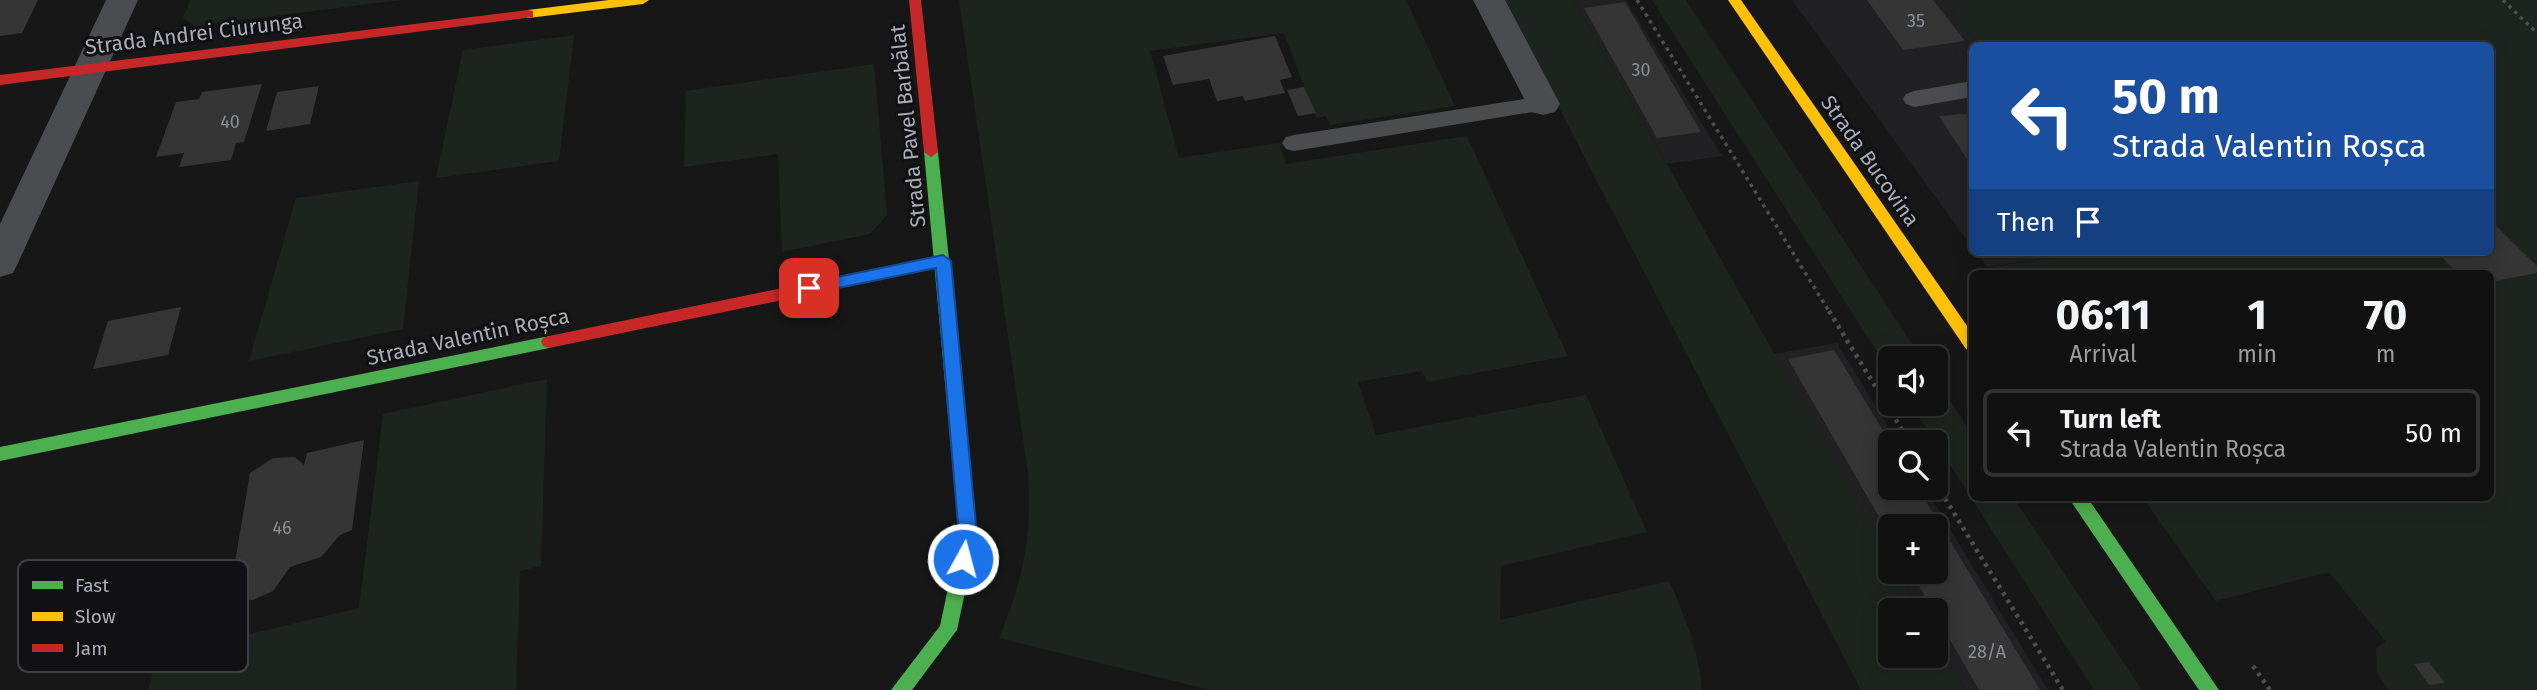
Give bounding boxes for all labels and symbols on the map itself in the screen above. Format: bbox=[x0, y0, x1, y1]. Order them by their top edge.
street label: Strada Andrei Ciurunga bbox=[84, 8, 304, 60]
house number: 35 bbox=[1907, 10, 1925, 32]
street label: Strada Pavel Barbălat bbox=[884, 23, 932, 229]
house number: 30 bbox=[1631, 59, 1651, 81]
street label: Strada Bucovina bbox=[1815, 90, 1925, 232]
house number: 40 bbox=[220, 111, 240, 133]
pin bbox=[779, 258, 839, 318]
street label: Strada Valentin Roșca bbox=[364, 303, 572, 371]
house number: 46 bbox=[272, 517, 292, 539]
position arrow bbox=[926, 522, 1000, 596]
legend bbox=[18, 560, 248, 672]
text: Fast bbox=[75, 574, 109, 597]
text: Slow bbox=[75, 605, 116, 628]
text: Jam bbox=[75, 637, 107, 660]
house number: 28/A bbox=[1968, 641, 2007, 663]

